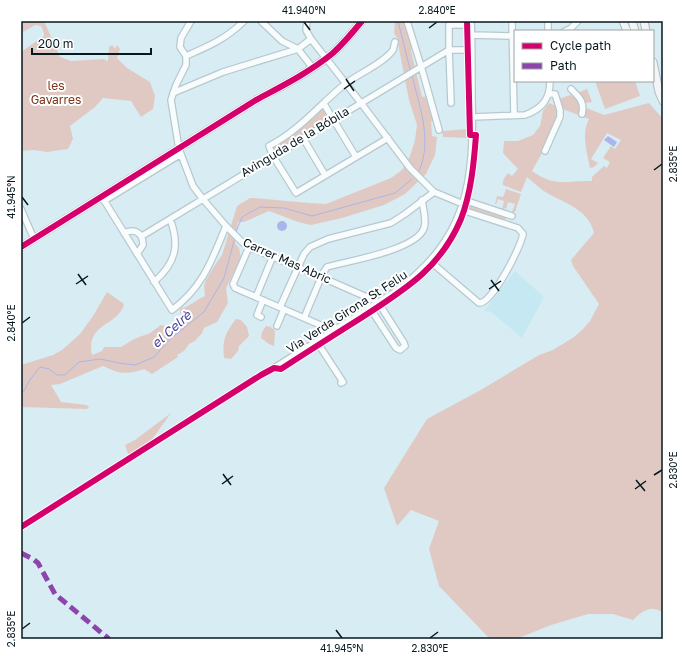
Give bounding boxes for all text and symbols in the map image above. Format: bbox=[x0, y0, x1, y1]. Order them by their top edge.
text: 41.940°N bbox=[282, 4, 326, 16]
text: 2.840°E bbox=[418, 4, 456, 16]
scale bar bbox=[32, 30, 151, 56]
legend bbox=[514, 30, 654, 82]
text: 200 m bbox=[38, 36, 73, 51]
text: Cycle path bbox=[550, 38, 611, 53]
text: Path bbox=[550, 58, 577, 73]
park label: les Gavarres bbox=[31, 78, 81, 107]
street label: Avinguda de la Bóbila bbox=[238, 103, 352, 180]
text: 2.835°E bbox=[667, 146, 679, 182]
text: 41.945°N bbox=[5, 175, 17, 219]
street label: Carrer Mas Abric bbox=[241, 234, 334, 287]
street label: Via Verda Girona St Feliu bbox=[283, 267, 410, 356]
text: 2.840°E bbox=[5, 304, 17, 342]
water label: el Celrè bbox=[148, 306, 195, 351]
text: 2.830°E bbox=[667, 452, 679, 488]
text: 2.835°E bbox=[5, 611, 17, 647]
text: 41.945°N bbox=[320, 642, 364, 654]
text: 2.830°E bbox=[412, 642, 448, 654]

